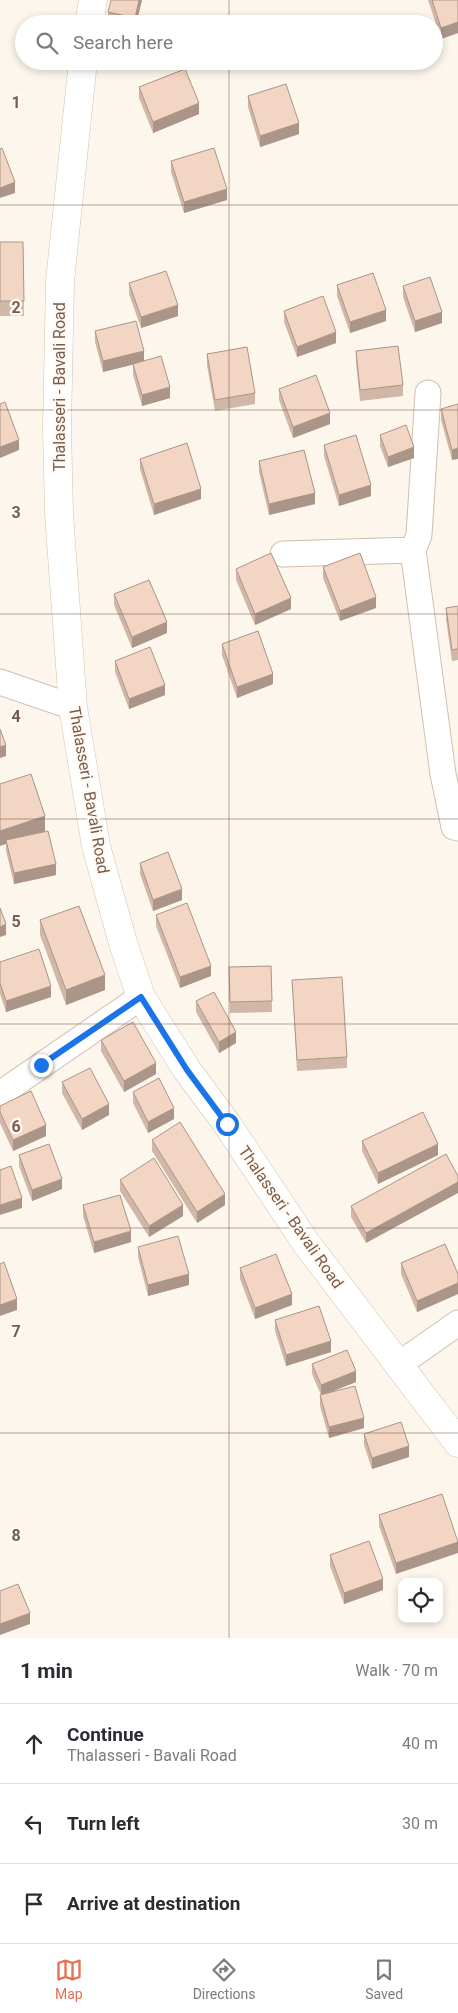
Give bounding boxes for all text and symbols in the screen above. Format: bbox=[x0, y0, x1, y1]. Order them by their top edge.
search box bbox=[15, 15, 443, 70]
icon: search bbox=[33, 29, 61, 57]
text: Search here bbox=[73, 31, 173, 54]
text: 1 bbox=[11, 93, 21, 112]
text: 2 bbox=[11, 298, 21, 317]
street label: Thalasseri - Bavali Road bbox=[50, 302, 69, 472]
text: 3 bbox=[11, 503, 21, 522]
street label: Thalasseri - Bavali Road bbox=[65, 705, 113, 875]
text: 4 bbox=[11, 707, 21, 726]
text: 5 bbox=[11, 912, 21, 931]
route end bbox=[30, 1054, 53, 1077]
route start bbox=[216, 1113, 239, 1136]
text: 6 bbox=[11, 1117, 21, 1136]
street label: Thalasseri - Bavali Road bbox=[235, 1142, 347, 1292]
text: 7 bbox=[11, 1322, 21, 1341]
text: 8 bbox=[11, 1526, 21, 1545]
map controls bbox=[398, 1578, 443, 1623]
button: locate bbox=[398, 1578, 443, 1623]
text: 1 min bbox=[20, 1659, 73, 1683]
text: Walk · 70 m bbox=[355, 1661, 438, 1680]
text: Continue bbox=[67, 1723, 144, 1746]
icon: ahead bbox=[20, 1730, 48, 1758]
text: 40 m bbox=[402, 1734, 438, 1753]
text: Thalasseri - Bavali Road bbox=[67, 1746, 237, 1765]
icon: left bbox=[20, 1810, 48, 1838]
text: Turn left bbox=[67, 1812, 140, 1835]
text: 30 m bbox=[402, 1814, 438, 1833]
icon: arrive bbox=[20, 1890, 48, 1918]
text: Arrive at destination bbox=[67, 1892, 240, 1915]
tab: Map bbox=[55, 1956, 83, 2002]
tab: Directions bbox=[193, 1956, 256, 2002]
tab: Saved bbox=[365, 1956, 403, 2002]

